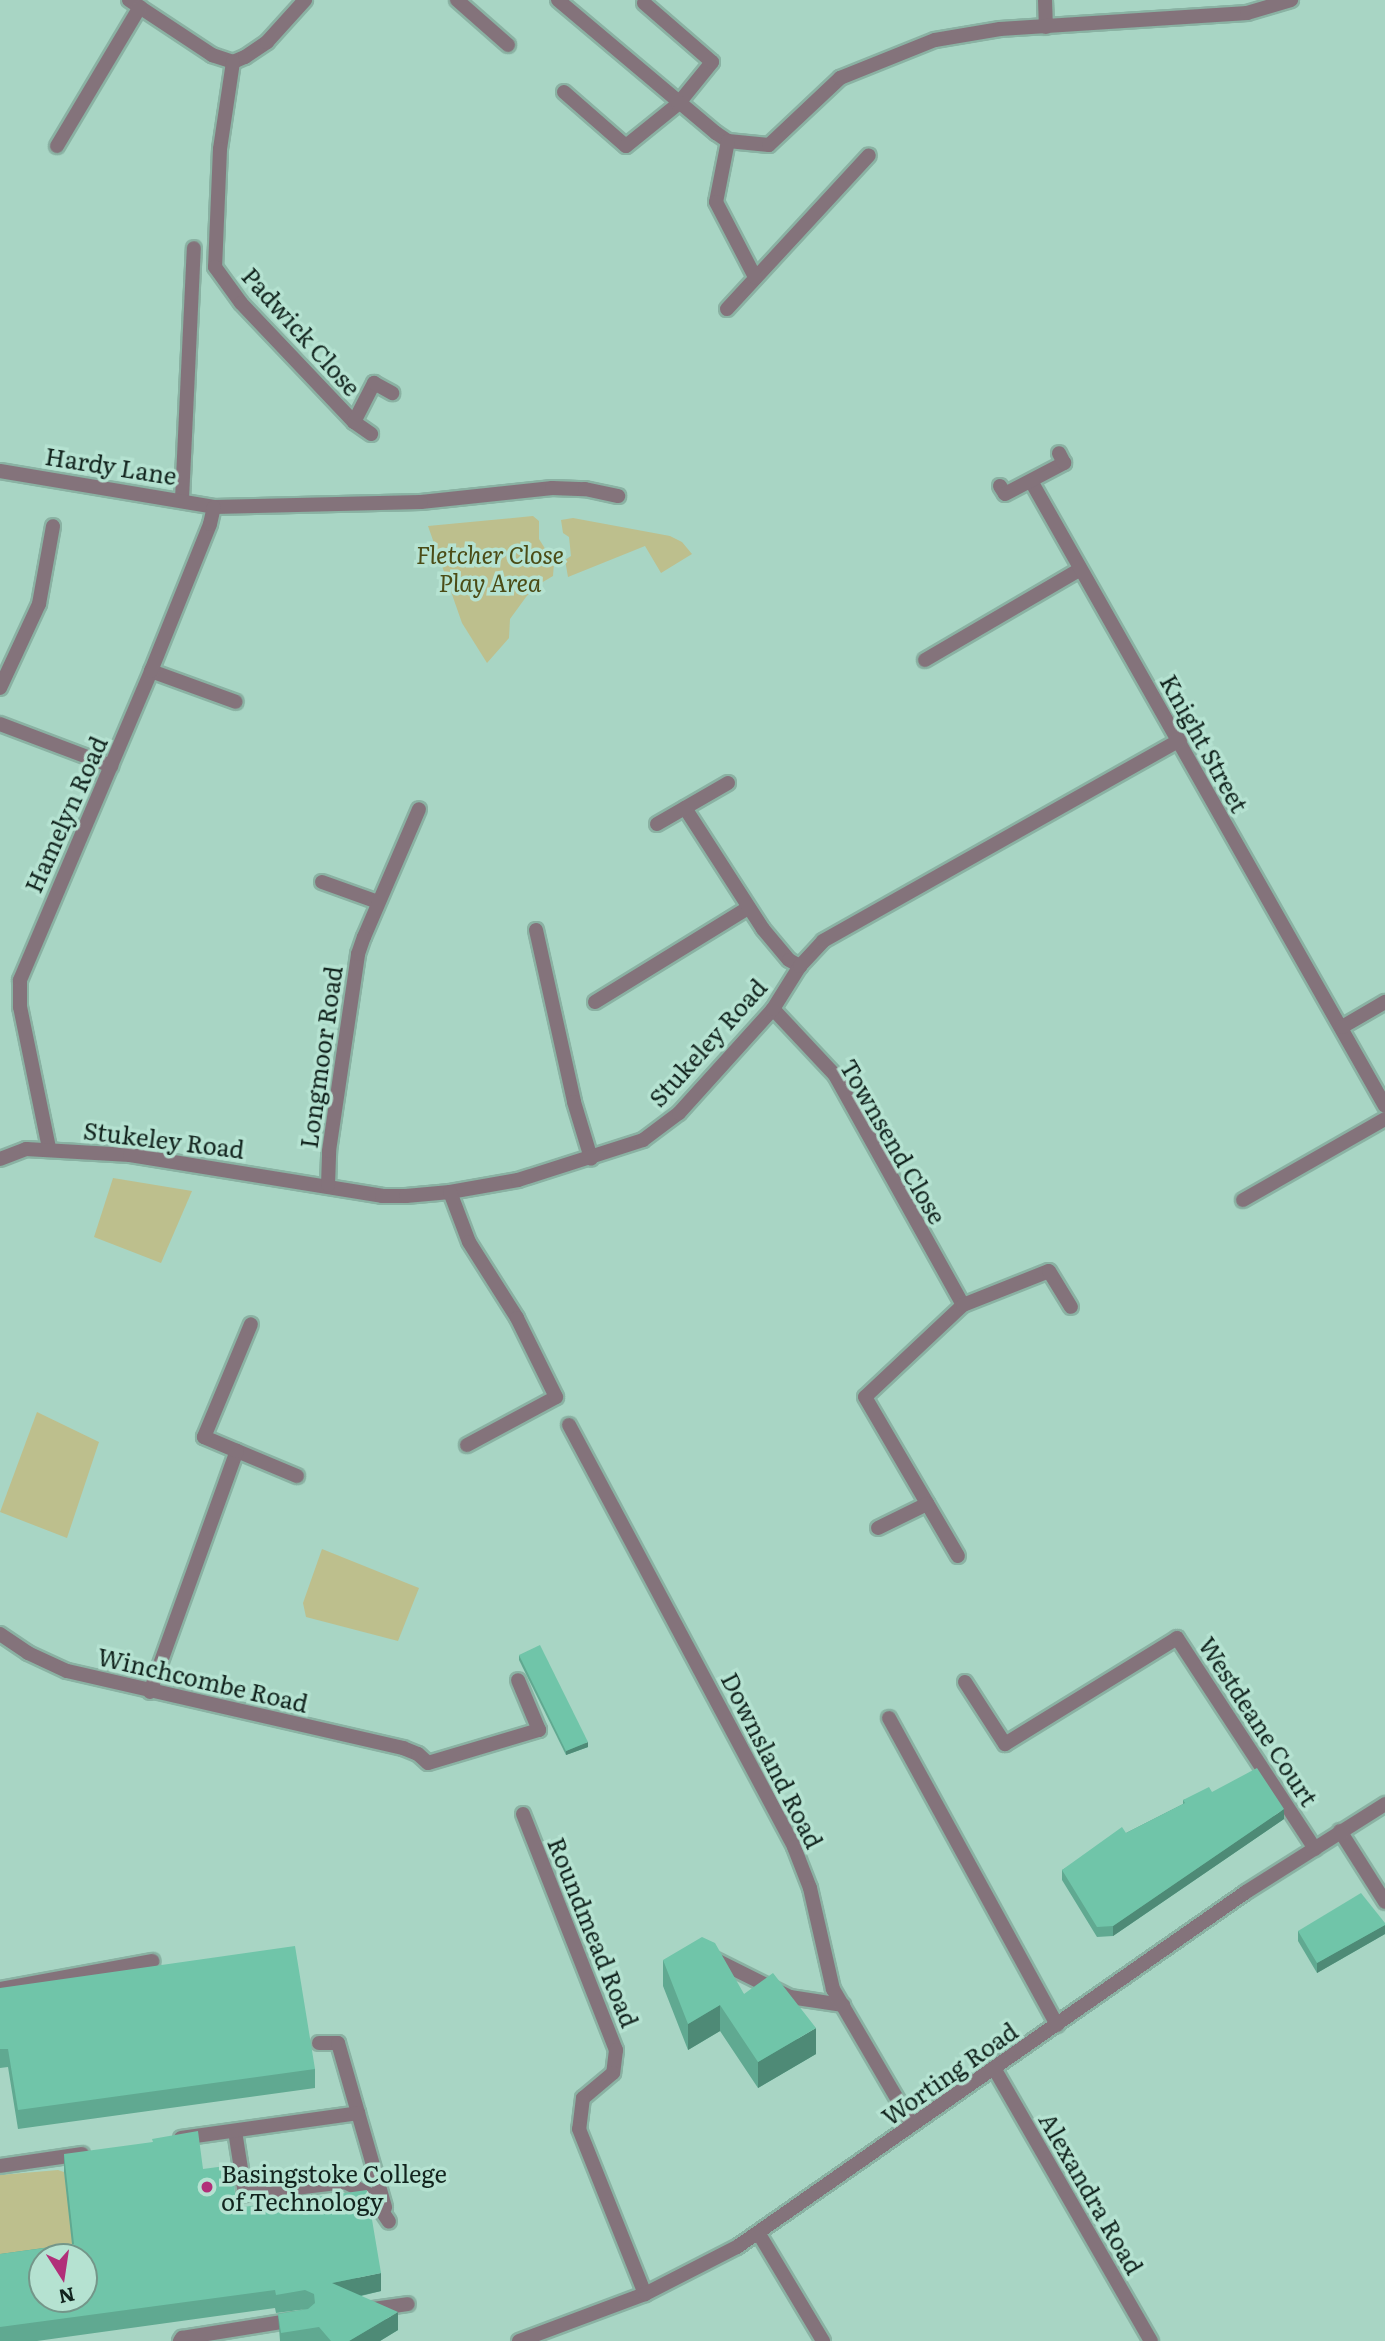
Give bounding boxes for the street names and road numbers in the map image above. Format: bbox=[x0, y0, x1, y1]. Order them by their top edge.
street label: Padwick Close bbox=[237, 261, 367, 401]
street label: Hardy Lane bbox=[43, 440, 179, 490]
street label: Knight Street bbox=[1155, 669, 1255, 817]
street label: Hamelyn Road bbox=[18, 731, 112, 897]
street label: Longmoor Road bbox=[293, 964, 347, 1150]
street label: Stukeley Road bbox=[642, 972, 772, 1112]
street label: Townsend Close bbox=[835, 1053, 953, 1229]
street label: Stukeley Road bbox=[82, 1115, 246, 1163]
street label: Westdeane Court bbox=[1194, 1631, 1324, 1811]
street label: Winchcombe Road bbox=[95, 1641, 311, 1717]
street label: Downsland Road bbox=[716, 1667, 830, 1853]
street label: Roundmead Road bbox=[543, 1833, 645, 2031]
street label: Worting Road bbox=[876, 2016, 1022, 2130]
street label: Alexandra Road bbox=[1034, 2107, 1150, 2279]

